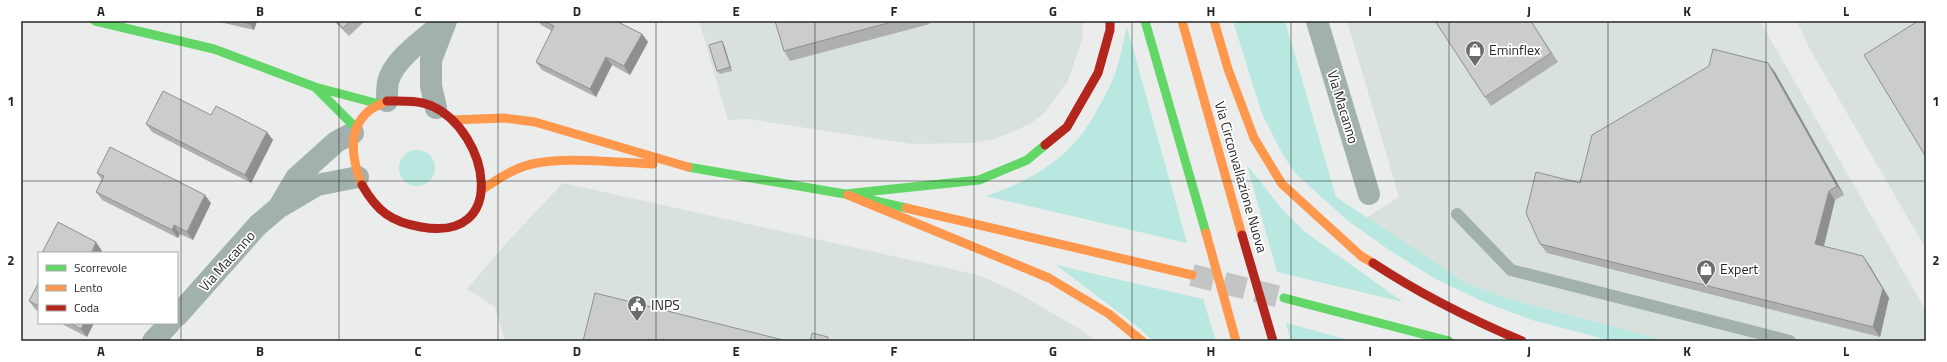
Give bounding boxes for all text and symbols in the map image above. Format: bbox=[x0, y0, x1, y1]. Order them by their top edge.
text: A bbox=[97, 1, 105, 21]
text: B bbox=[256, 1, 264, 21]
text: C bbox=[414, 1, 422, 21]
text: D bbox=[573, 1, 581, 21]
text: E bbox=[732, 1, 740, 21]
text: F bbox=[891, 1, 898, 21]
text: G bbox=[1049, 1, 1057, 21]
text: H bbox=[1207, 1, 1215, 21]
text: I bbox=[1368, 1, 1372, 21]
text: J bbox=[1527, 1, 1531, 21]
text: K bbox=[1683, 1, 1691, 21]
text: L bbox=[1843, 1, 1849, 21]
shop icon: Eminflex bbox=[1464, 39, 1486, 67]
place label: Eminflex bbox=[1489, 39, 1541, 60]
street label: Via Macanno bbox=[1322, 68, 1365, 146]
text: 1 bbox=[7, 91, 15, 111]
text: 1 bbox=[1932, 91, 1940, 111]
street label: Via Circonvallazione Nuova bbox=[1210, 99, 1273, 255]
street label: Via Macanno bbox=[194, 226, 260, 296]
text: 2 bbox=[7, 250, 15, 270]
text: 2 bbox=[1932, 250, 1940, 270]
legend bbox=[38, 252, 178, 324]
text: Scorrevole bbox=[74, 258, 127, 277]
shop icon: Expert bbox=[1695, 258, 1717, 286]
place label: Expert bbox=[1720, 258, 1758, 279]
text: Lento bbox=[74, 278, 103, 297]
public building icon: INPS bbox=[626, 294, 648, 322]
place label: INPS bbox=[651, 294, 680, 315]
text: Coda bbox=[74, 298, 99, 317]
text: A bbox=[97, 341, 105, 361]
text: B bbox=[256, 341, 264, 361]
text: C bbox=[414, 341, 422, 361]
text: D bbox=[573, 341, 581, 361]
text: E bbox=[732, 341, 740, 361]
text: F bbox=[891, 341, 898, 361]
text: G bbox=[1049, 341, 1057, 361]
text: H bbox=[1207, 341, 1215, 361]
text: I bbox=[1368, 341, 1372, 361]
text: J bbox=[1527, 341, 1531, 361]
text: K bbox=[1683, 341, 1691, 361]
text: L bbox=[1843, 341, 1849, 361]

